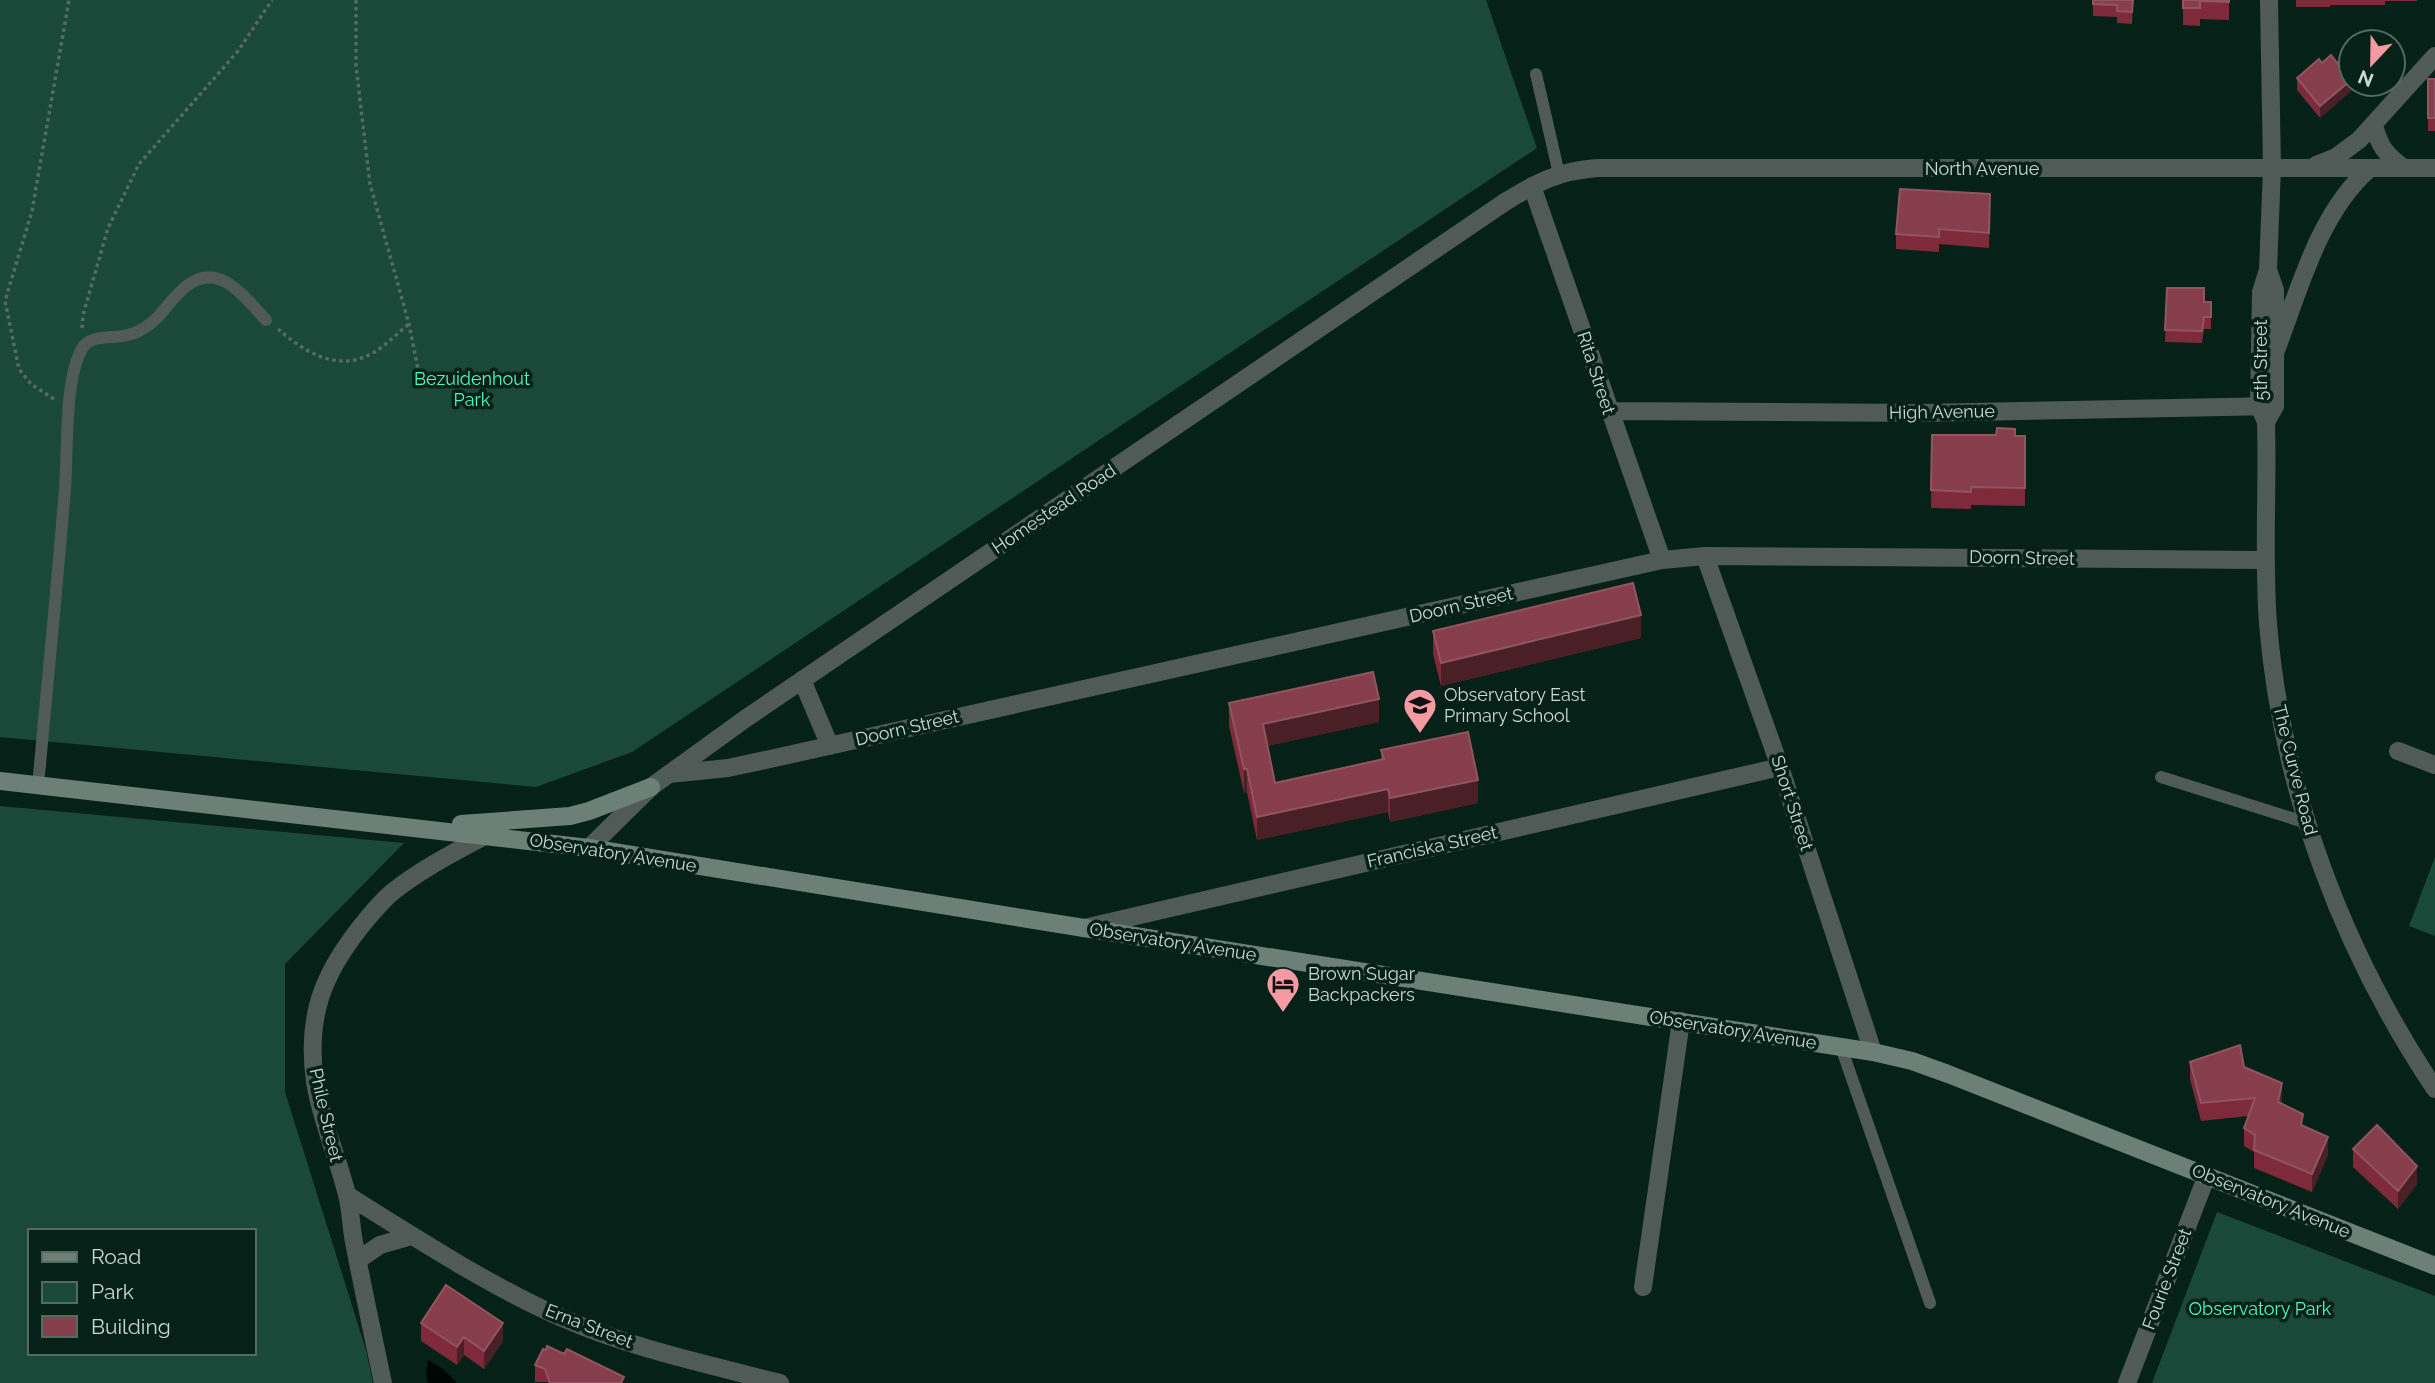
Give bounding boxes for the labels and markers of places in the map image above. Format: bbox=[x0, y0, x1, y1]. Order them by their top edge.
place label: Observatory East Primary School bbox=[1444, 684, 1586, 726]
school or university icon: Observatory East Primary School bbox=[1401, 686, 1439, 735]
place label: Brown Sugar Backpackers bbox=[1308, 963, 1416, 1005]
hotel icon: Brown Sugar Backpackers bbox=[1264, 965, 1302, 1014]

